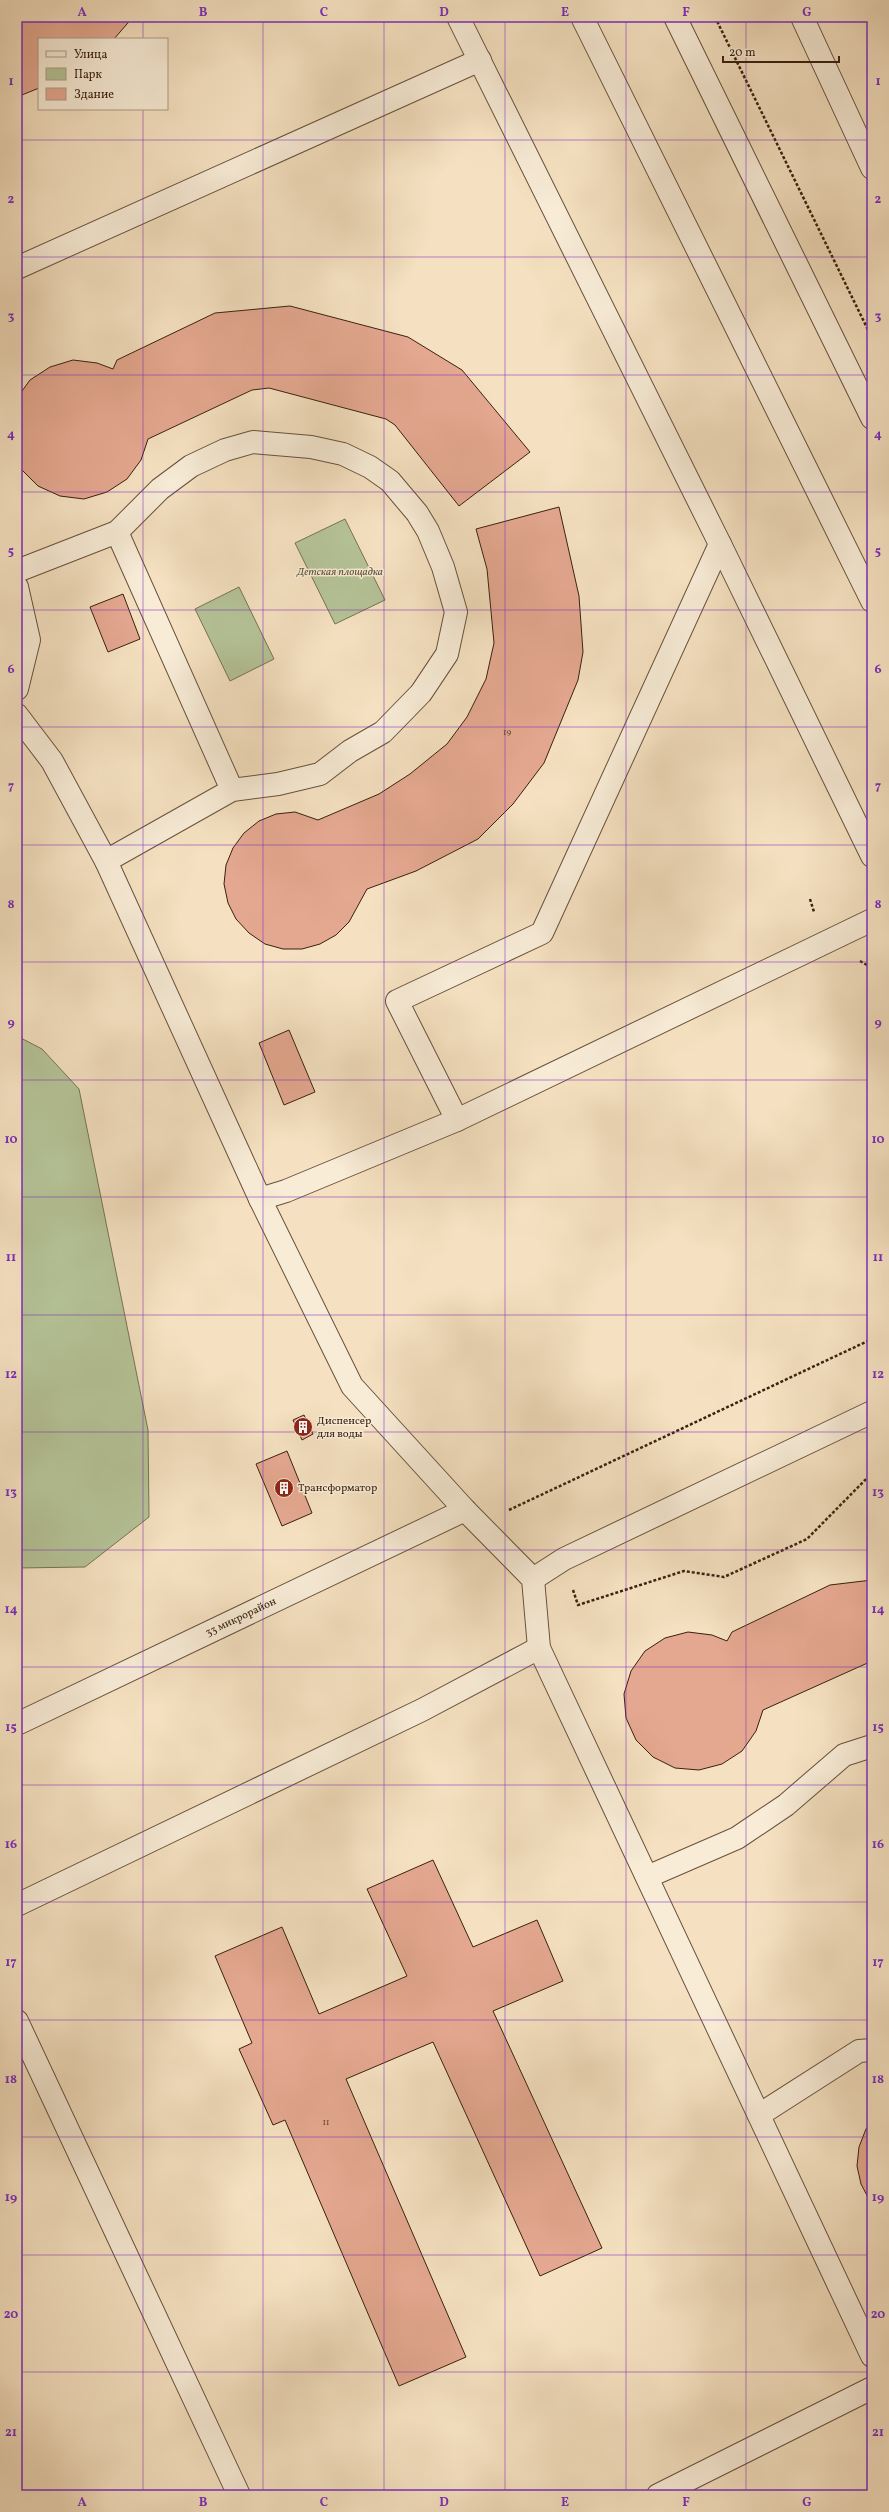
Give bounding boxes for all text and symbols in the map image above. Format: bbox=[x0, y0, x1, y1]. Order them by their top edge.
text: A bbox=[77, 4, 87, 22]
text: B bbox=[199, 4, 208, 22]
text: C bbox=[320, 4, 328, 22]
text: D bbox=[439, 4, 449, 22]
text: E bbox=[561, 4, 569, 22]
text: F bbox=[682, 4, 690, 22]
text: G bbox=[802, 4, 812, 22]
legend bbox=[38, 38, 168, 110]
scale bar bbox=[723, 38, 839, 64]
text: 20 m bbox=[729, 45, 756, 61]
text: Улица bbox=[74, 47, 107, 63]
text: Парк bbox=[74, 67, 102, 83]
text: 1 bbox=[8, 73, 14, 91]
text: 1 bbox=[875, 73, 881, 91]
text: Здание bbox=[74, 87, 114, 103]
text: 2 bbox=[8, 191, 15, 209]
text: 2 bbox=[875, 191, 882, 209]
text: 3 bbox=[8, 308, 15, 326]
text: 3 bbox=[875, 308, 882, 326]
text: 4 bbox=[7, 426, 15, 444]
text: 4 bbox=[874, 426, 882, 444]
text: 5 bbox=[8, 543, 14, 561]
text: 5 bbox=[875, 543, 881, 561]
park label: Детская площадка bbox=[296, 565, 383, 580]
text: 6 bbox=[7, 661, 15, 679]
text: 6 bbox=[874, 661, 882, 679]
house number: 19 bbox=[503, 726, 511, 739]
text: 7 bbox=[8, 778, 14, 796]
text: 7 bbox=[875, 778, 881, 796]
text: 8 bbox=[7, 896, 15, 914]
text: 8 bbox=[874, 896, 882, 914]
text: 9 bbox=[7, 1014, 15, 1032]
text: 9 bbox=[874, 1014, 882, 1032]
text: 10 bbox=[4, 1131, 18, 1149]
text: 10 bbox=[871, 1131, 885, 1149]
text: 11 bbox=[6, 1249, 16, 1267]
text: 11 bbox=[873, 1249, 883, 1267]
text: 12 bbox=[5, 1366, 17, 1384]
text: 12 bbox=[872, 1366, 884, 1384]
place label: Диспенсер для воды bbox=[317, 1414, 371, 1442]
building icon: Диспенсер для воды bbox=[292, 1416, 314, 1438]
building icon: Трансформатор bbox=[273, 1477, 295, 1499]
place label: Трансформатор bbox=[298, 1481, 377, 1496]
text: 13 bbox=[5, 1484, 17, 1502]
text: 13 bbox=[872, 1484, 884, 1502]
street label: 33 микрорайон bbox=[203, 1594, 279, 1640]
text: 14 bbox=[4, 1601, 18, 1619]
text: 14 bbox=[871, 1601, 885, 1619]
text: 15 bbox=[5, 1719, 17, 1737]
text: 15 bbox=[872, 1719, 884, 1737]
text: 16 bbox=[5, 1836, 17, 1854]
text: 16 bbox=[872, 1836, 884, 1854]
text: 17 bbox=[5, 1954, 17, 1972]
text: 17 bbox=[872, 1954, 884, 1972]
text: 18 bbox=[5, 2071, 17, 2089]
text: 18 bbox=[872, 2071, 884, 2089]
house number: 11 bbox=[323, 2116, 329, 2129]
text: 19 bbox=[5, 2189, 17, 2207]
text: 19 bbox=[872, 2189, 884, 2207]
text: 20 bbox=[4, 2306, 18, 2324]
text: 20 bbox=[871, 2306, 885, 2324]
text: 21 bbox=[5, 2424, 17, 2442]
text: 21 bbox=[872, 2424, 884, 2442]
text: A bbox=[77, 2494, 87, 2512]
text: B bbox=[199, 2494, 208, 2512]
text: C bbox=[320, 2494, 328, 2512]
text: D bbox=[439, 2494, 449, 2512]
text: E bbox=[561, 2494, 569, 2512]
text: F bbox=[682, 2494, 690, 2512]
text: G bbox=[802, 2494, 812, 2512]

